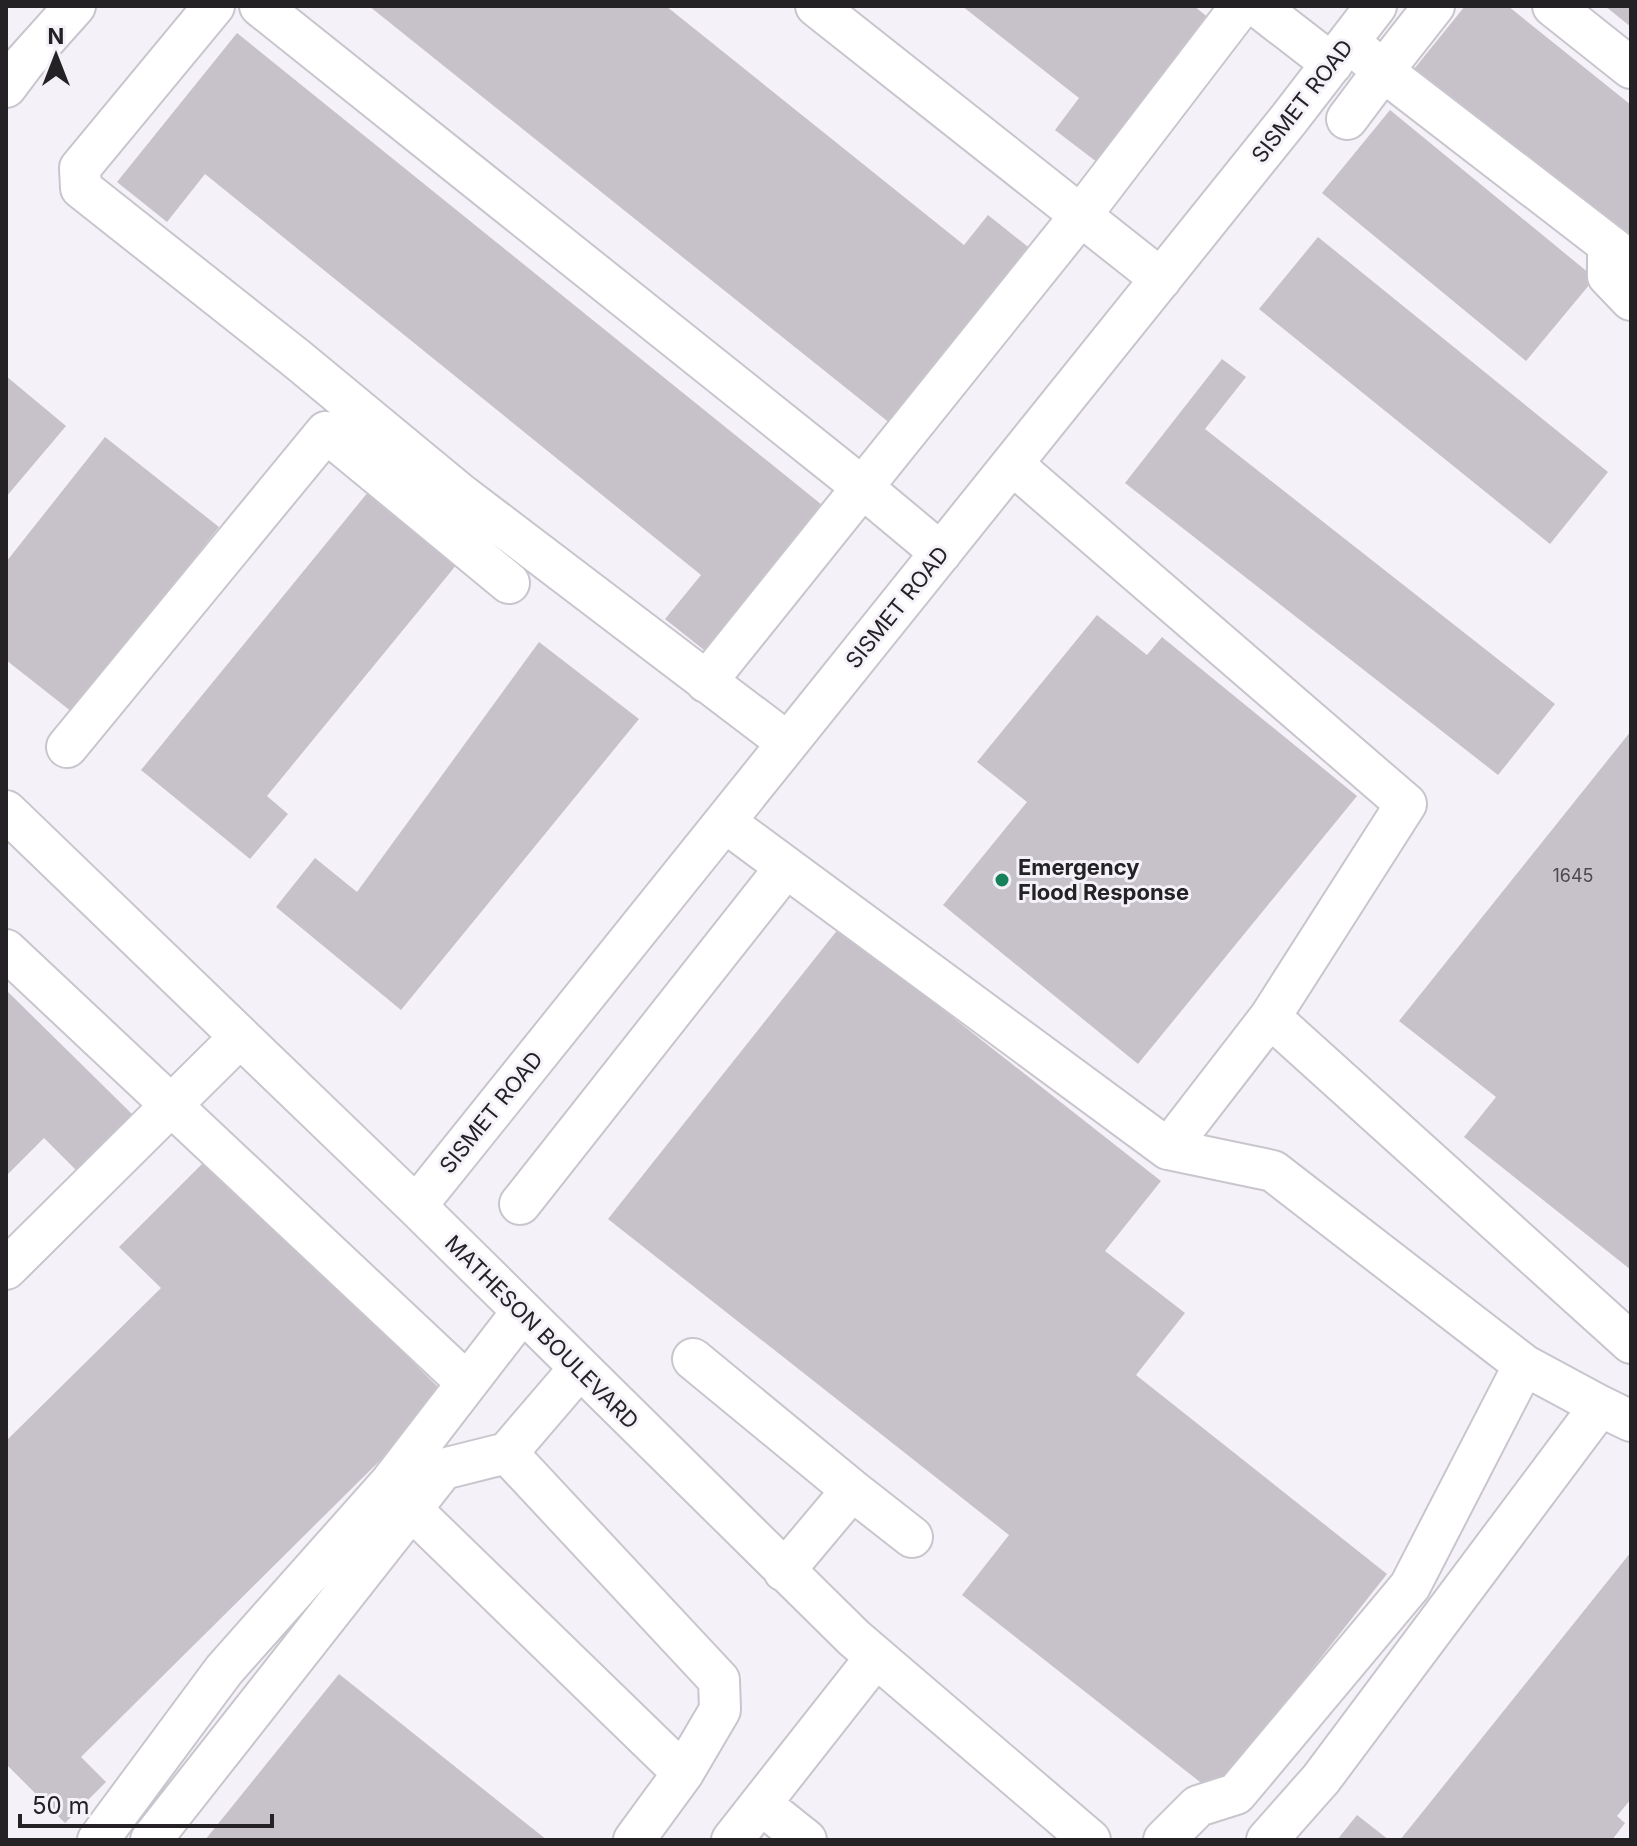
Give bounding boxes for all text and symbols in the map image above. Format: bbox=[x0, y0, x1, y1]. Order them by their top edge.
north arrow bbox=[16, 16, 96, 96]
text: N bbox=[48, 23, 64, 49]
street label: SISMET ROAD bbox=[1246, 34, 1358, 168]
street label: SISMET ROAD bbox=[840, 541, 954, 673]
place label: Emergency Flood Response bbox=[1018, 854, 1189, 905]
house number: 1645 bbox=[1552, 865, 1594, 886]
marker: Emergency Flood Response bbox=[993, 871, 1011, 889]
street label: SISMET ROAD bbox=[434, 1046, 548, 1178]
street label: MATHESON BOULEVARD bbox=[440, 1230, 644, 1434]
scale bar bbox=[20, 1778, 272, 1828]
text: 50 m bbox=[32, 1791, 90, 1820]

